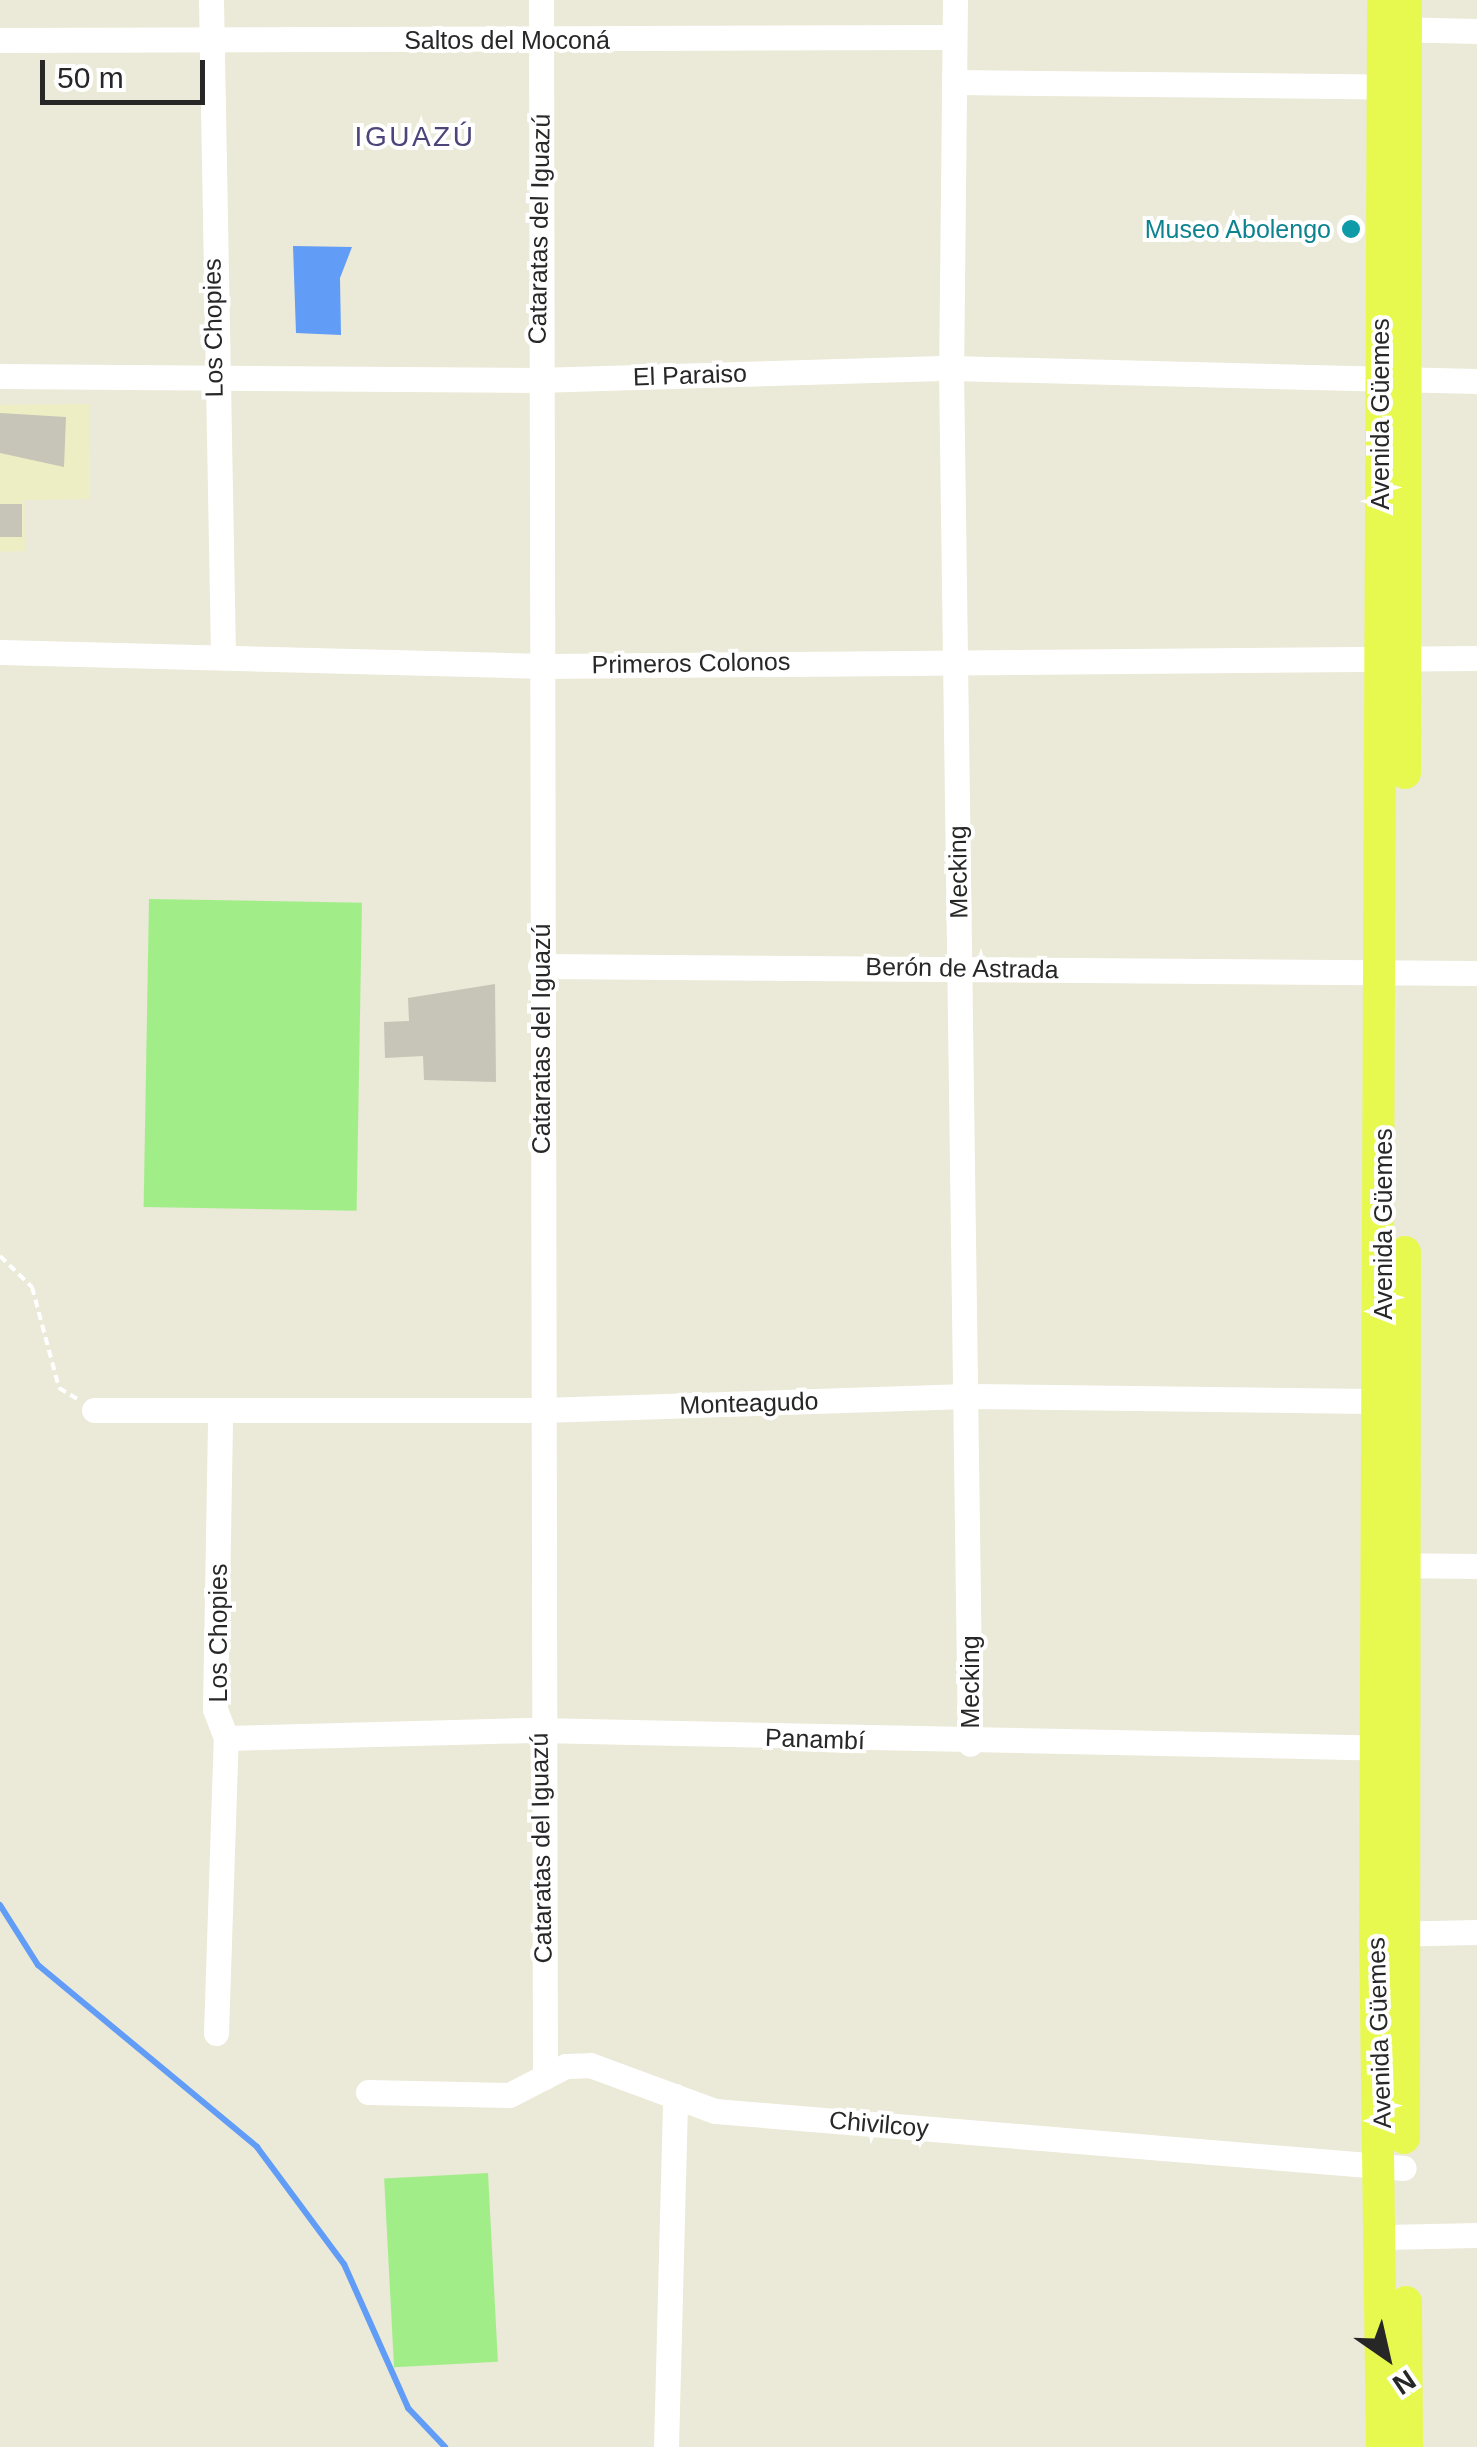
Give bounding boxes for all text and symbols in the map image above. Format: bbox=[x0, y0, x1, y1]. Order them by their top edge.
street label: Saltos del Moconá bbox=[404, 25, 610, 55]
scale bar bbox=[45, 40, 210, 102]
text: 50 m bbox=[57, 61, 124, 94]
street label: Cataratas del Iguazú bbox=[522, 113, 556, 345]
district label: IGUAZÚ bbox=[355, 120, 475, 154]
place label: Museo Abolengo bbox=[1143, 214, 1331, 244]
marker: Museo Abolengo bbox=[1340, 218, 1362, 240]
street label: Los Chopies bbox=[197, 258, 229, 398]
street label: Avenida Güemes bbox=[1365, 318, 1395, 510]
street label: El Paraiso bbox=[633, 358, 747, 392]
street label: Primeros Colonos bbox=[591, 646, 791, 680]
street label: Mecking bbox=[942, 825, 974, 919]
street label: Cataratas del Iguazú bbox=[526, 924, 556, 1154]
street label: Berón de Astrada bbox=[864, 951, 1060, 985]
street label: Avenida Güemes bbox=[1368, 1128, 1398, 1320]
street label: Monteagudo bbox=[679, 1386, 819, 1420]
street label: Los Chopies bbox=[203, 1564, 233, 1702]
street label: Mecking bbox=[955, 1635, 985, 1729]
street label: Panambí bbox=[764, 1722, 866, 1756]
street label: Cataratas del Iguazú bbox=[524, 1732, 558, 1964]
street label: Avenida Güemes bbox=[1361, 1937, 1397, 2129]
street label: Chivilcoy bbox=[828, 2105, 930, 2143]
north arrow bbox=[1337, 2307, 1437, 2407]
text: N bbox=[1387, 2364, 1421, 2401]

